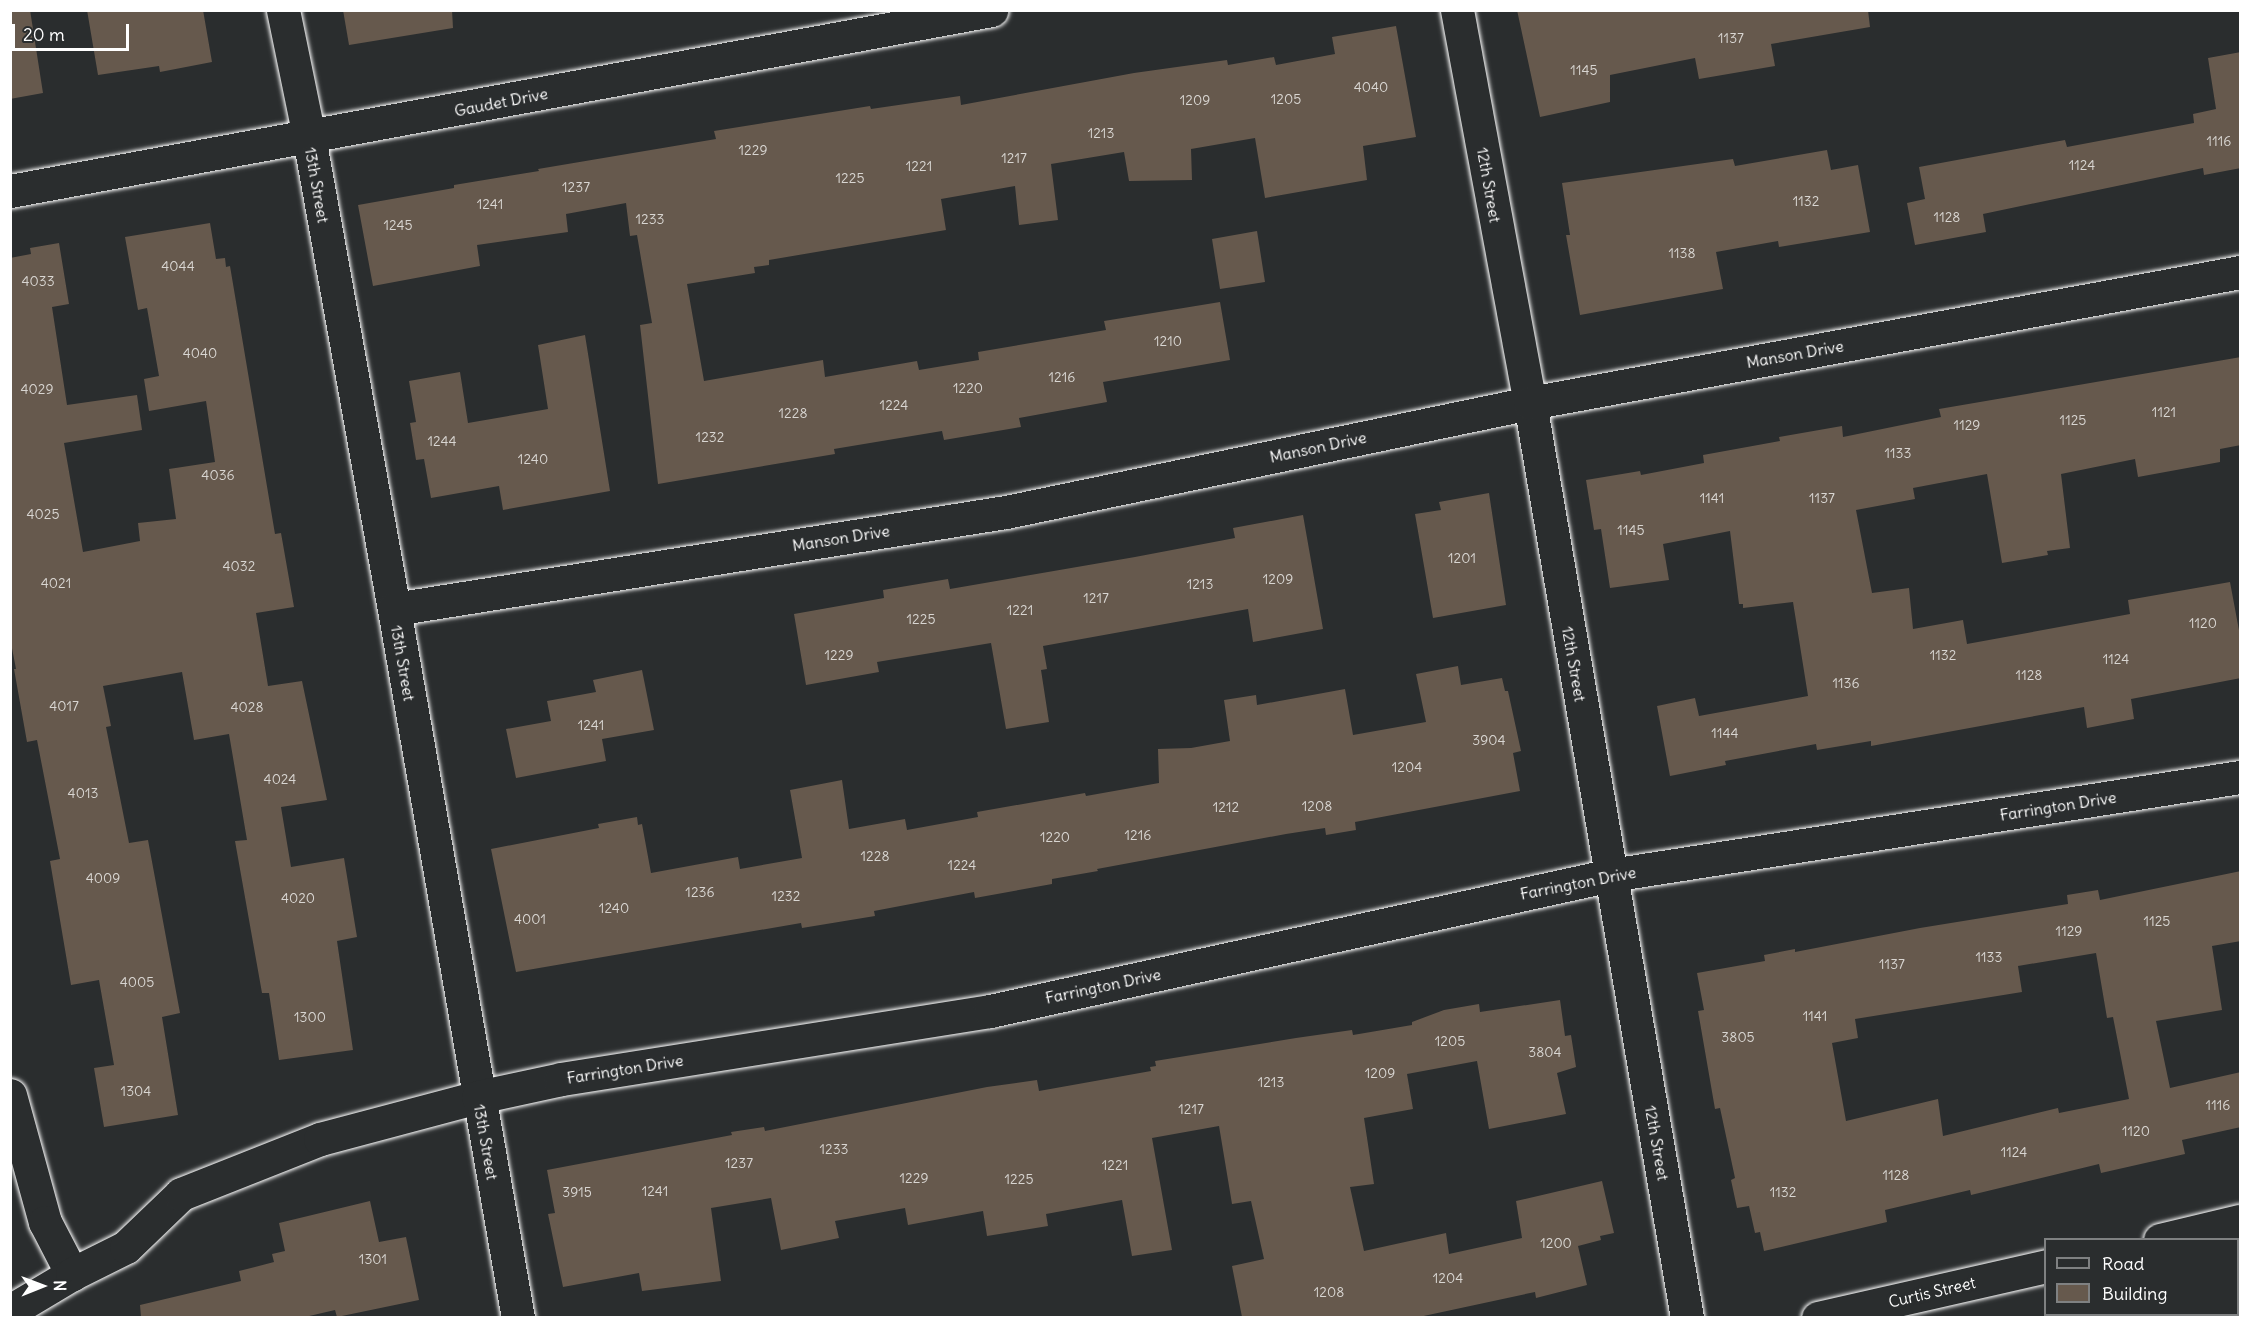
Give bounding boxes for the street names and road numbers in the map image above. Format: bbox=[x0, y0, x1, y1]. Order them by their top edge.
street label: Gaudet Drive bbox=[453, 84, 549, 120]
street label: 13th Street bbox=[301, 146, 333, 224]
street label: 12th Street bbox=[1473, 146, 1505, 224]
street label: Manson Drive bbox=[1745, 336, 1845, 372]
street label: Manson Drive bbox=[1268, 427, 1368, 467]
street label: Manson Drive bbox=[791, 521, 891, 555]
street label: 13th Street bbox=[387, 624, 419, 702]
street label: 12th Street bbox=[1558, 625, 1590, 703]
street label: Farrington Drive bbox=[1998, 787, 2118, 825]
street label: Farrington Drive bbox=[1518, 862, 1638, 904]
street label: Farrington Drive bbox=[1044, 964, 1162, 1008]
street label: Farrington Drive bbox=[565, 1050, 685, 1088]
street label: 13th Street bbox=[470, 1103, 502, 1181]
street label: 12th Street bbox=[1641, 1104, 1673, 1182]
street label: Curtis Street bbox=[1887, 1273, 1977, 1311]

